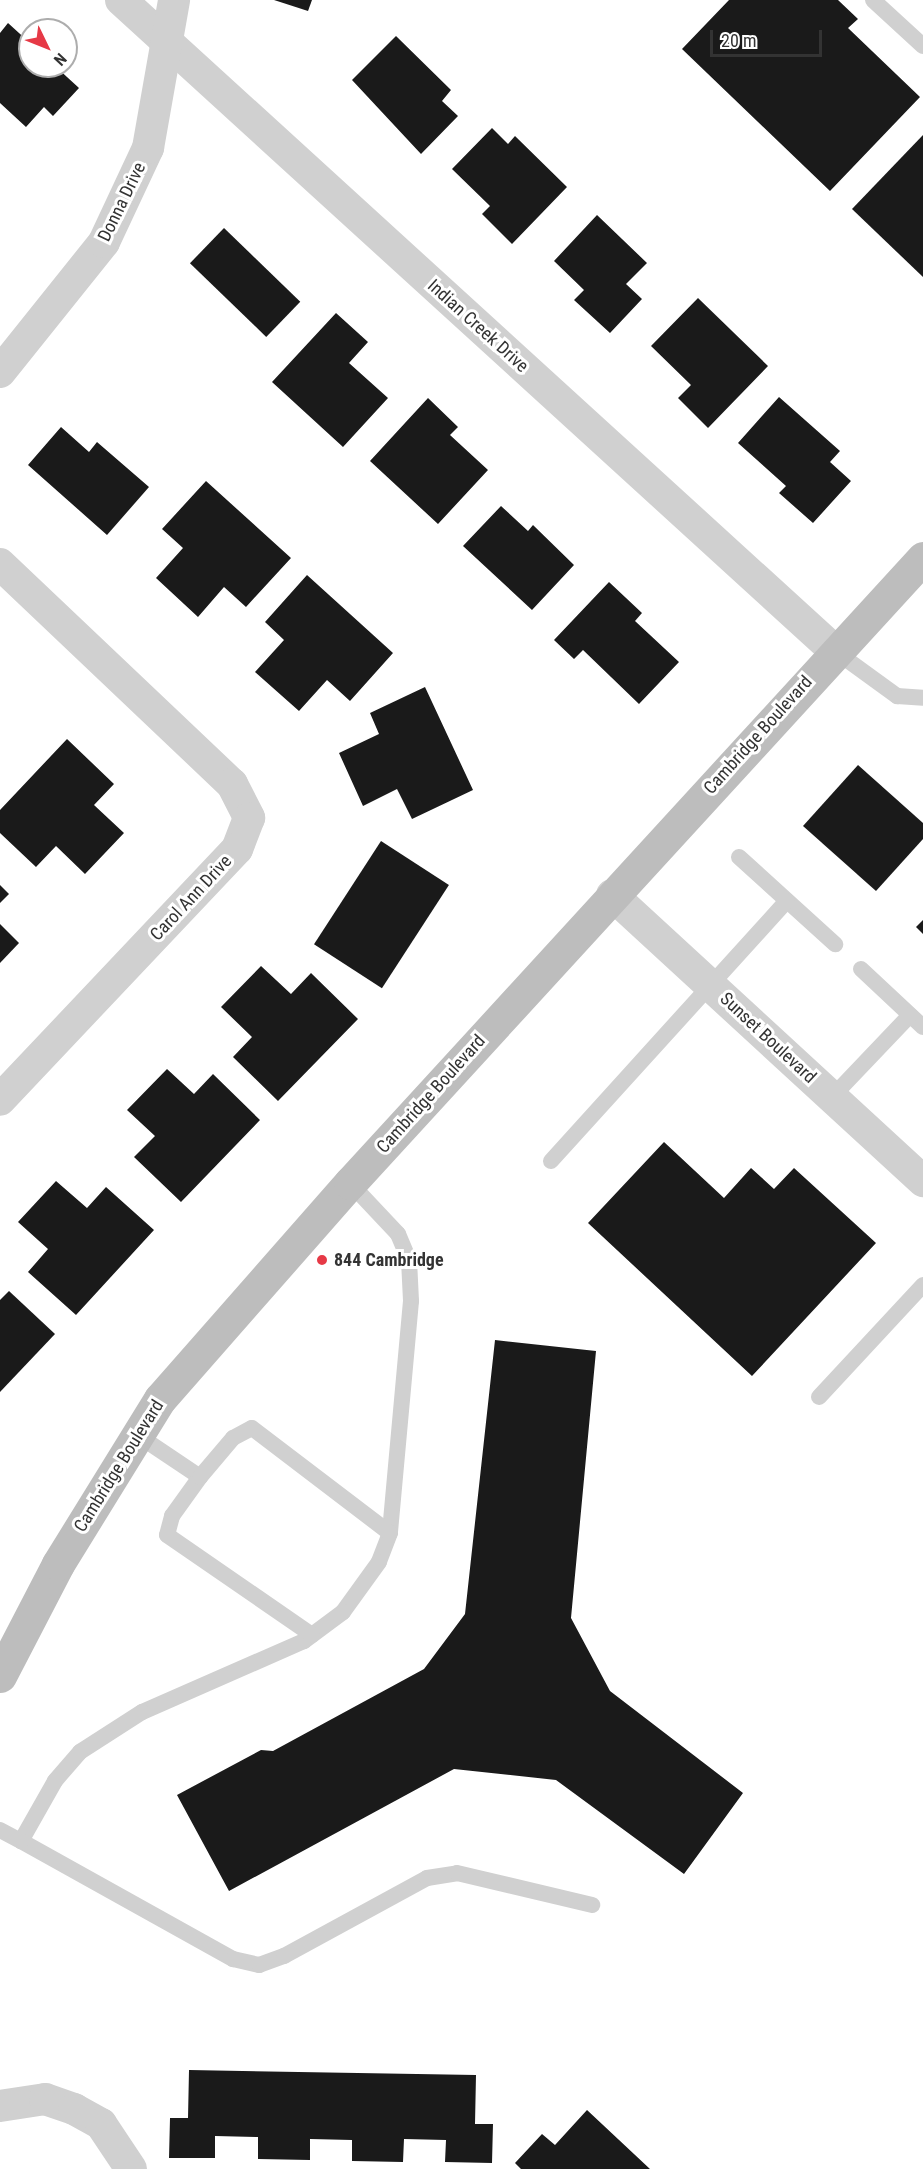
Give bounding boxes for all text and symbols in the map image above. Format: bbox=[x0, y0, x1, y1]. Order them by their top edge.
north arrow bbox=[18, 18, 78, 78]
scale bar bbox=[713, 18, 826, 56]
text: 20 m bbox=[721, 30, 756, 51]
text: N bbox=[50, 49, 70, 69]
street label: Donna Drive bbox=[94, 159, 150, 245]
street label: Indian Creek Drive bbox=[423, 275, 533, 377]
street label: Cambridge Boulevard bbox=[699, 671, 817, 799]
street label: Carol Ann Drive bbox=[146, 851, 236, 945]
street label: Sunset Boulevard bbox=[716, 988, 820, 1088]
street label: Cambridge Boulevard bbox=[372, 1030, 490, 1158]
place label: 844 Cambridge bbox=[334, 1249, 444, 1271]
marker: 844 Cambridge bbox=[315, 1253, 329, 1267]
street label: Cambridge Boulevard bbox=[70, 1396, 168, 1536]

